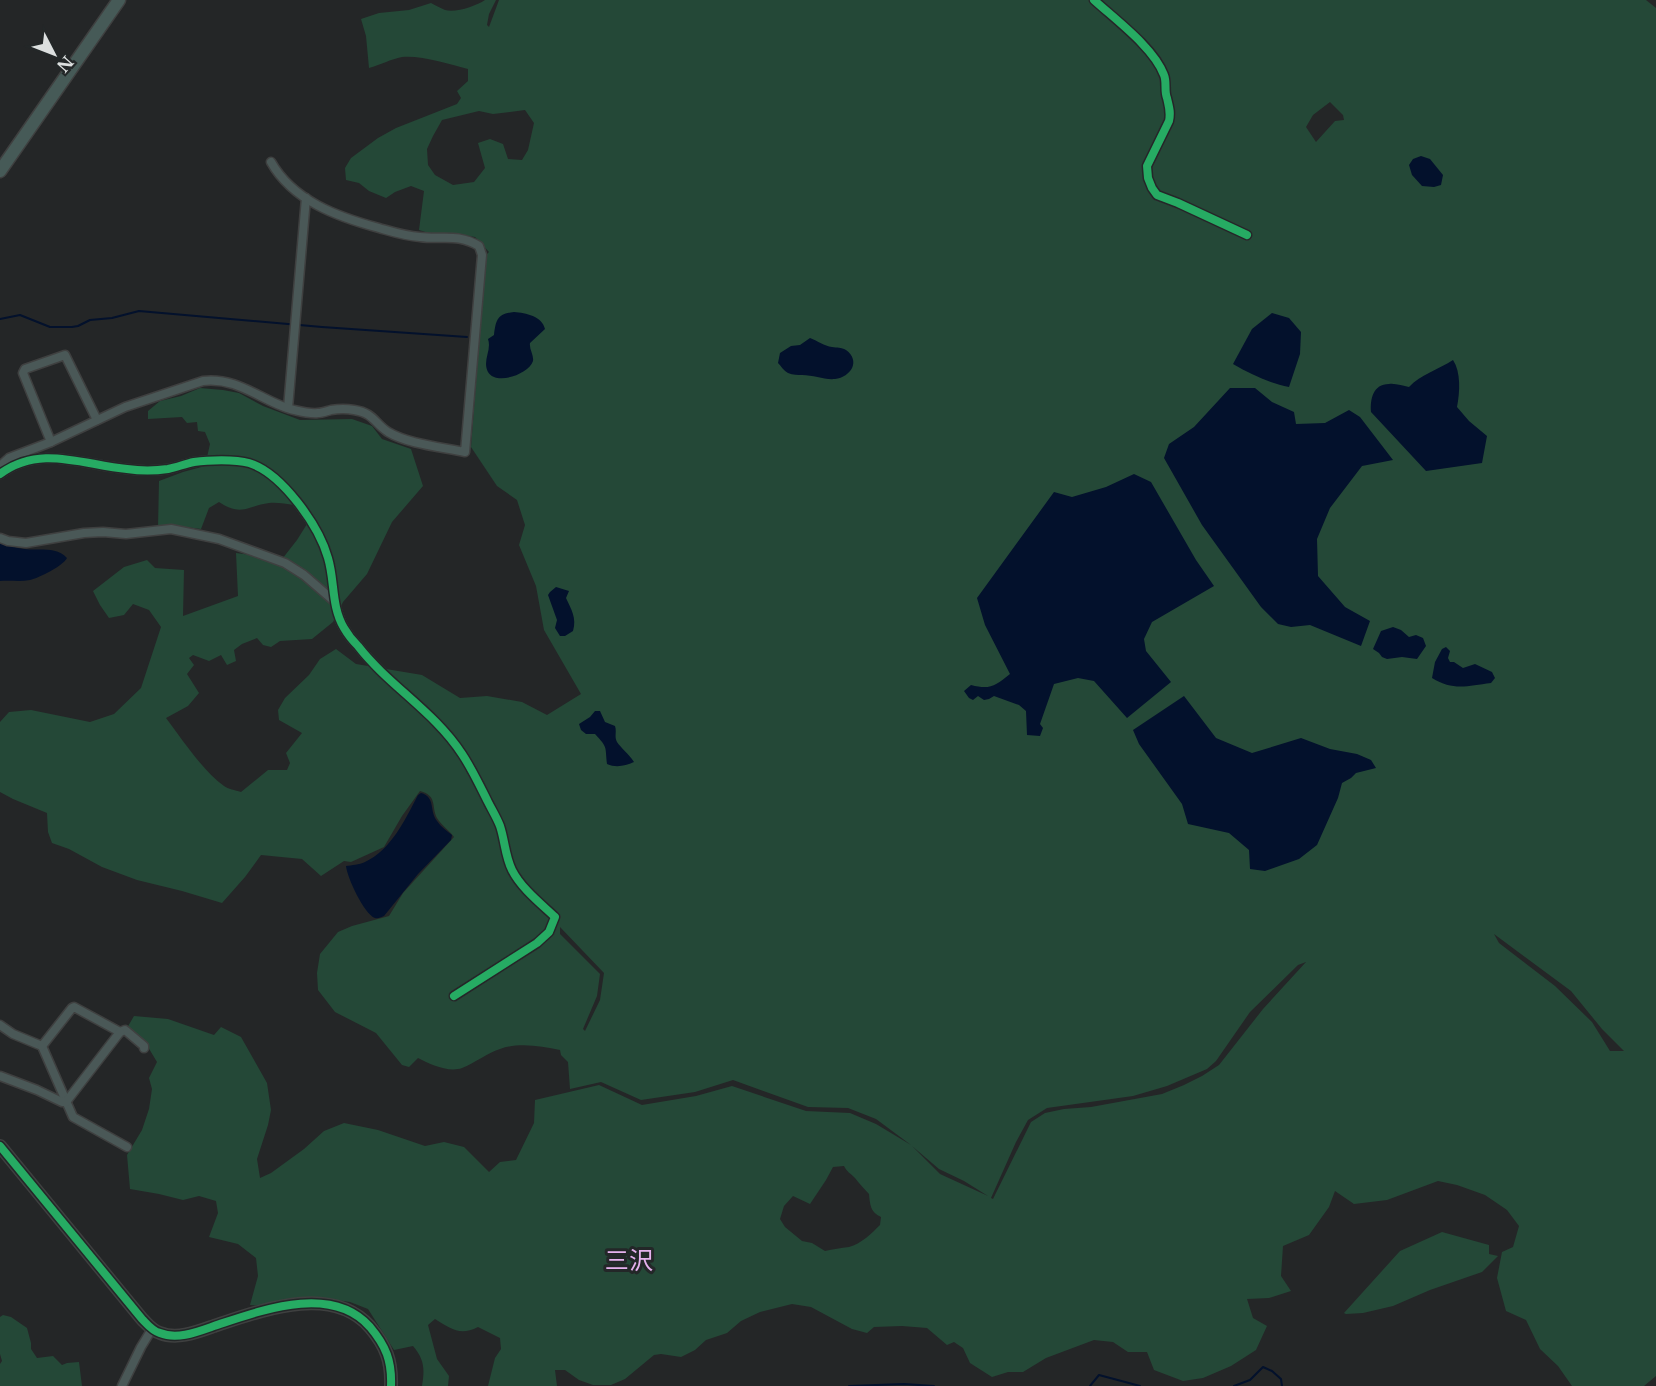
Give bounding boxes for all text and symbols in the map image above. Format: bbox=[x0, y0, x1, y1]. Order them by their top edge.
north arrow bbox=[24, 24, 84, 84]
text: N bbox=[53, 52, 78, 76]
district label: 三沢 bbox=[605, 1246, 653, 1275]

